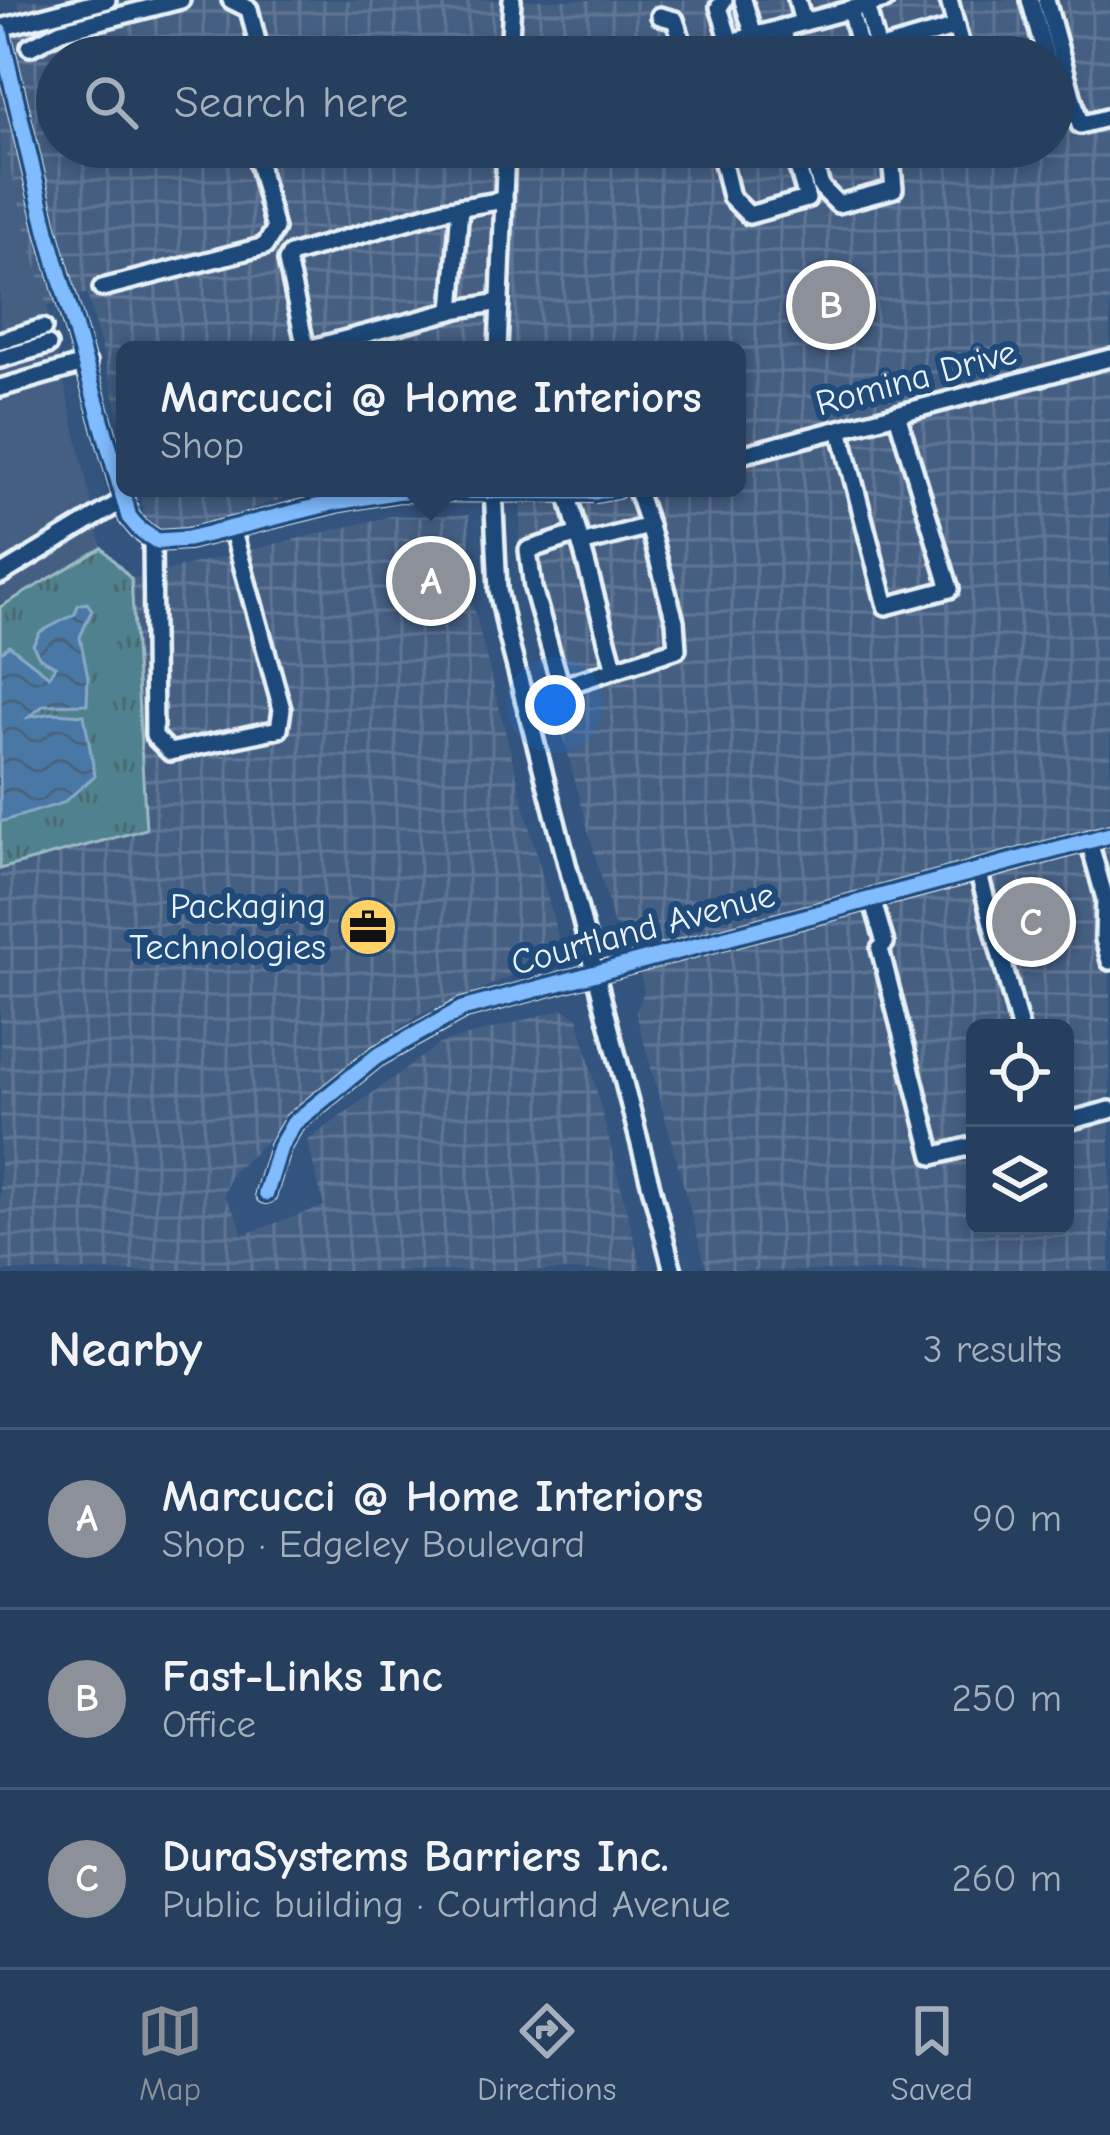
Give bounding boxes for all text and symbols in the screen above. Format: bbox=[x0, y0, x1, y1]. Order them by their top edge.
search box bbox=[36, 36, 1074, 168]
icon: search bbox=[78, 69, 144, 135]
text: Search here bbox=[174, 76, 408, 128]
pin: B bbox=[792, 260, 870, 350]
street label: Romina Drive bbox=[811, 332, 1021, 424]
popup bbox=[116, 341, 746, 497]
text: Marcucci @ Home Interiors bbox=[160, 371, 702, 423]
text: Shop bbox=[160, 423, 244, 468]
pin: A bbox=[392, 536, 470, 626]
your location bbox=[525, 675, 585, 735]
street label: Courtland Avenue bbox=[507, 874, 779, 984]
pin: C bbox=[992, 877, 1070, 967]
place label: Packaging Technologies bbox=[129, 886, 326, 968]
office icon: Packaging Technologies bbox=[337, 896, 399, 958]
map controls bbox=[966, 1019, 1074, 1235]
button: locate bbox=[966, 1019, 1074, 1127]
button: layers bbox=[966, 1127, 1074, 1235]
text: Nearby bbox=[48, 1320, 202, 1379]
text: 3 results bbox=[923, 1327, 1062, 1372]
text: Marcucci @ Home Interiors bbox=[162, 1470, 703, 1522]
text: A bbox=[76, 1496, 98, 1541]
text: 90 m bbox=[972, 1496, 1062, 1541]
text: Shop · Edgeley Boulevard bbox=[162, 1522, 585, 1567]
text: Fast-Links Inc bbox=[162, 1650, 443, 1702]
text: B bbox=[75, 1676, 99, 1721]
text: 250 m bbox=[951, 1676, 1062, 1721]
text: Office bbox=[162, 1702, 256, 1747]
text: DuraSystems Barriers Inc. bbox=[162, 1830, 669, 1882]
text: C bbox=[75, 1856, 99, 1901]
text: 260 m bbox=[951, 1856, 1062, 1901]
text: Public building · Courtland Avenue bbox=[162, 1882, 731, 1927]
tab: Map bbox=[137, 1998, 203, 2108]
tab: Directions bbox=[477, 1998, 617, 2108]
tab: Saved bbox=[891, 1998, 973, 2108]

